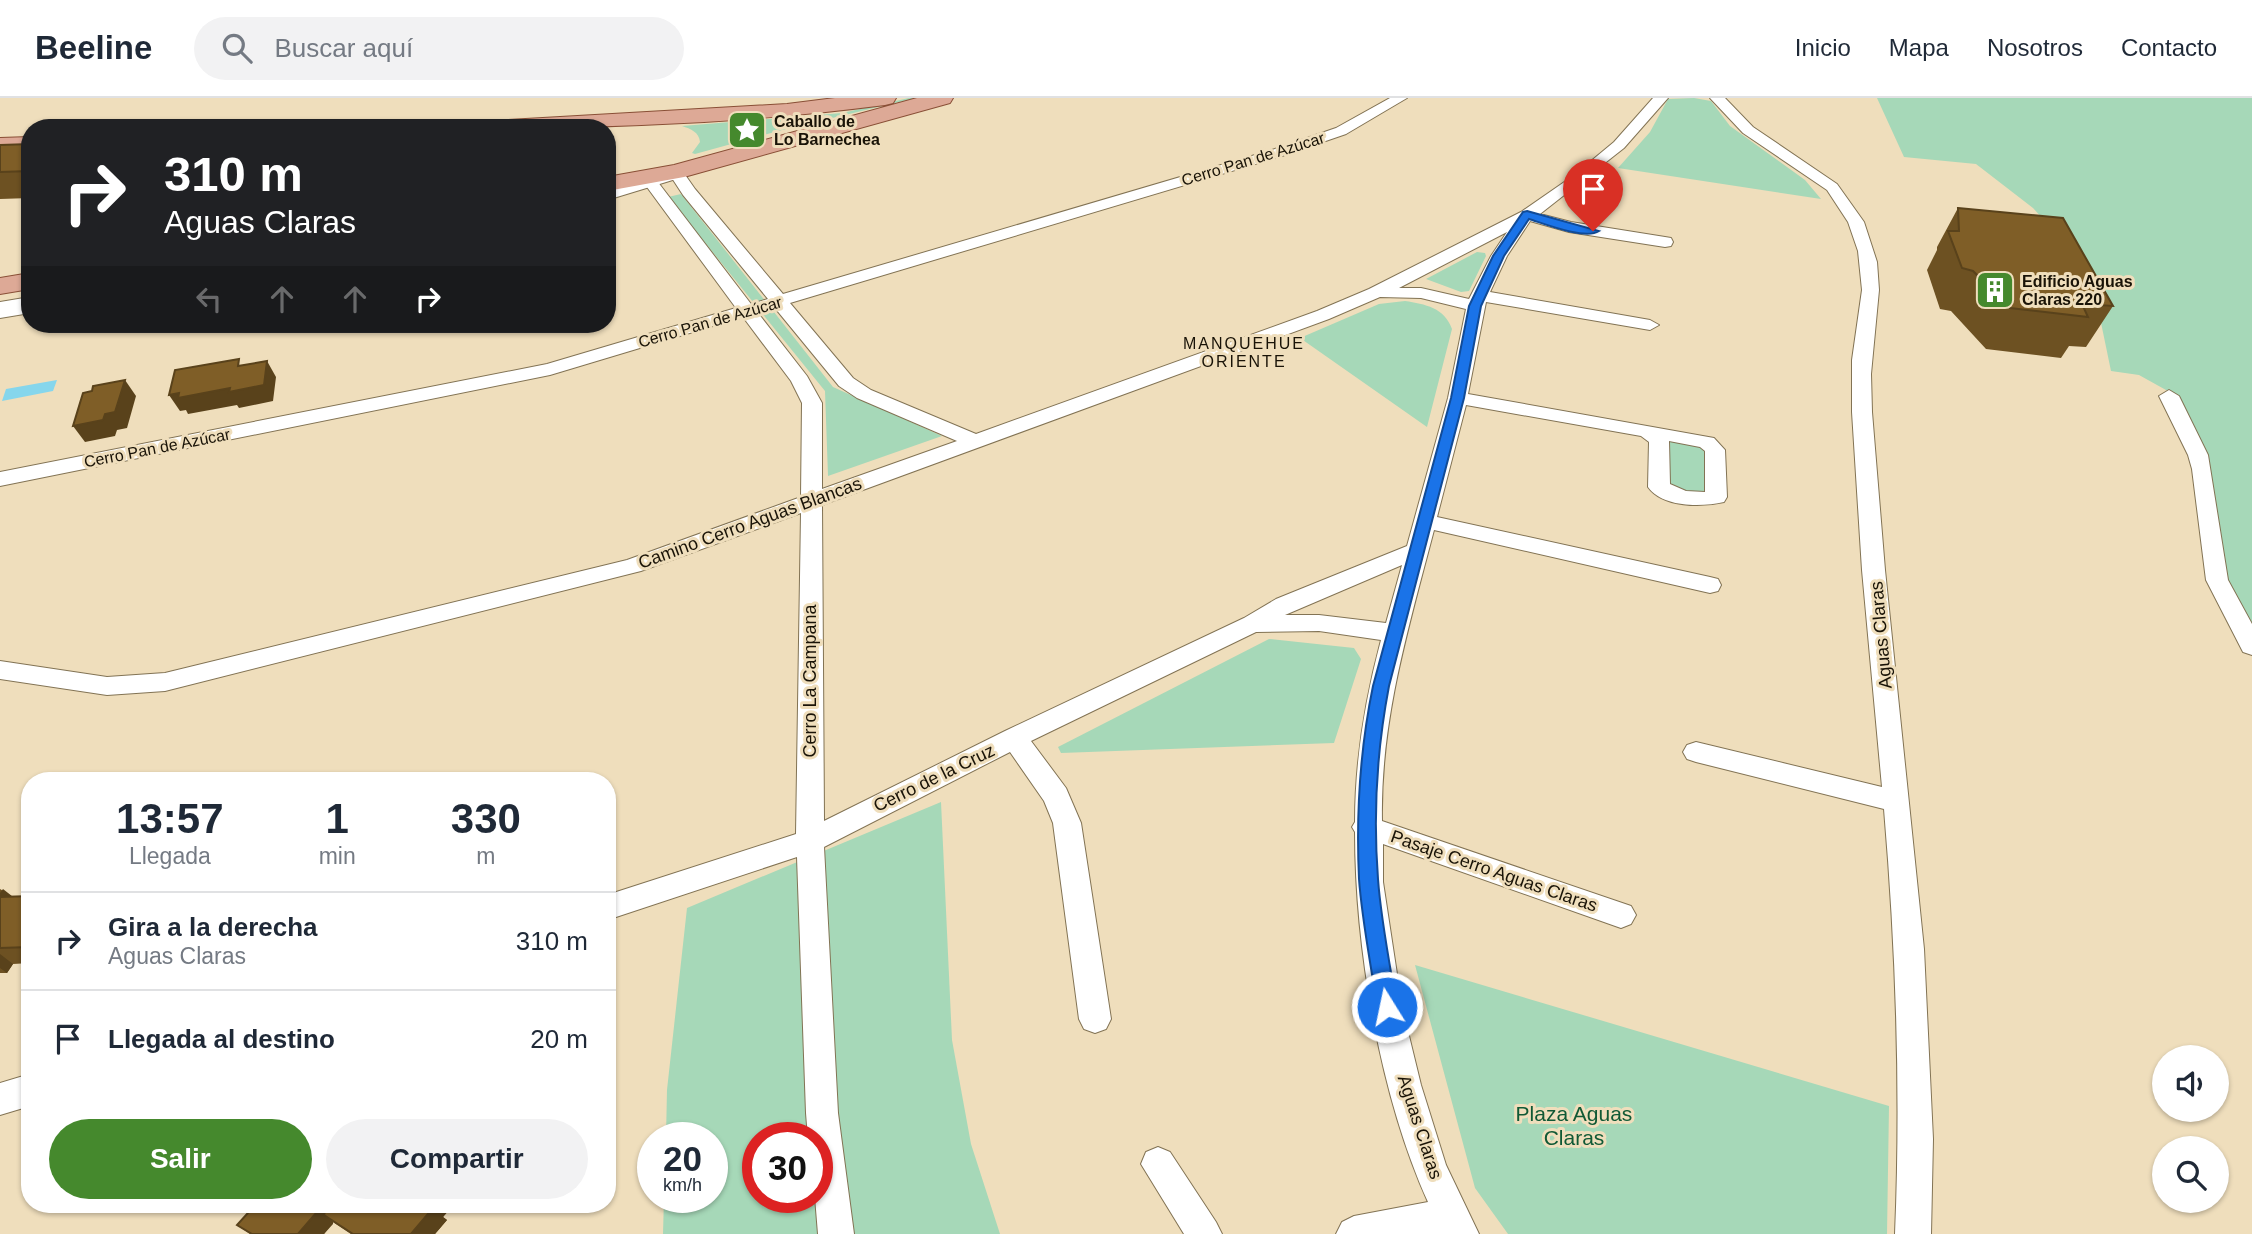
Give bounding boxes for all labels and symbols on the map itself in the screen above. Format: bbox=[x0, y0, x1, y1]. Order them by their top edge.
place icon: Caballo de Lo Barnechea bbox=[726, 109, 768, 151]
place label: Caballo de Lo Barnechea bbox=[774, 113, 880, 148]
street label: Cerro Pan de Azúcar bbox=[1179, 129, 1327, 189]
pin bbox=[1563, 159, 1623, 231]
building icon: Edificio Aguas Claras 220 bbox=[1974, 269, 2016, 311]
place label: Edificio Aguas Claras 220 bbox=[2022, 273, 2133, 308]
street label: Cerro Pan de Azúcar bbox=[636, 293, 784, 351]
district label: MANQUEHUE ORIENTE bbox=[1183, 335, 1305, 370]
street label: Cerro Pan de Azúcar bbox=[82, 425, 232, 471]
street label: Camino Cerro Aguas Blancas bbox=[636, 473, 864, 573]
street label: Aguas Claras bbox=[1866, 580, 1896, 690]
street label: Cerro La Campana bbox=[800, 603, 820, 758]
street label: Cerro de la Cruz bbox=[870, 740, 998, 816]
street label: Pasaje Cerro Aguas Claras bbox=[1388, 826, 1600, 916]
position arrow bbox=[1350, 970, 1424, 1044]
street label: Aguas Claras bbox=[1394, 1073, 1446, 1181]
park label: Plaza Aguas Claras bbox=[1516, 1102, 1632, 1149]
speed limit sign: 30 bbox=[742, 1122, 833, 1213]

